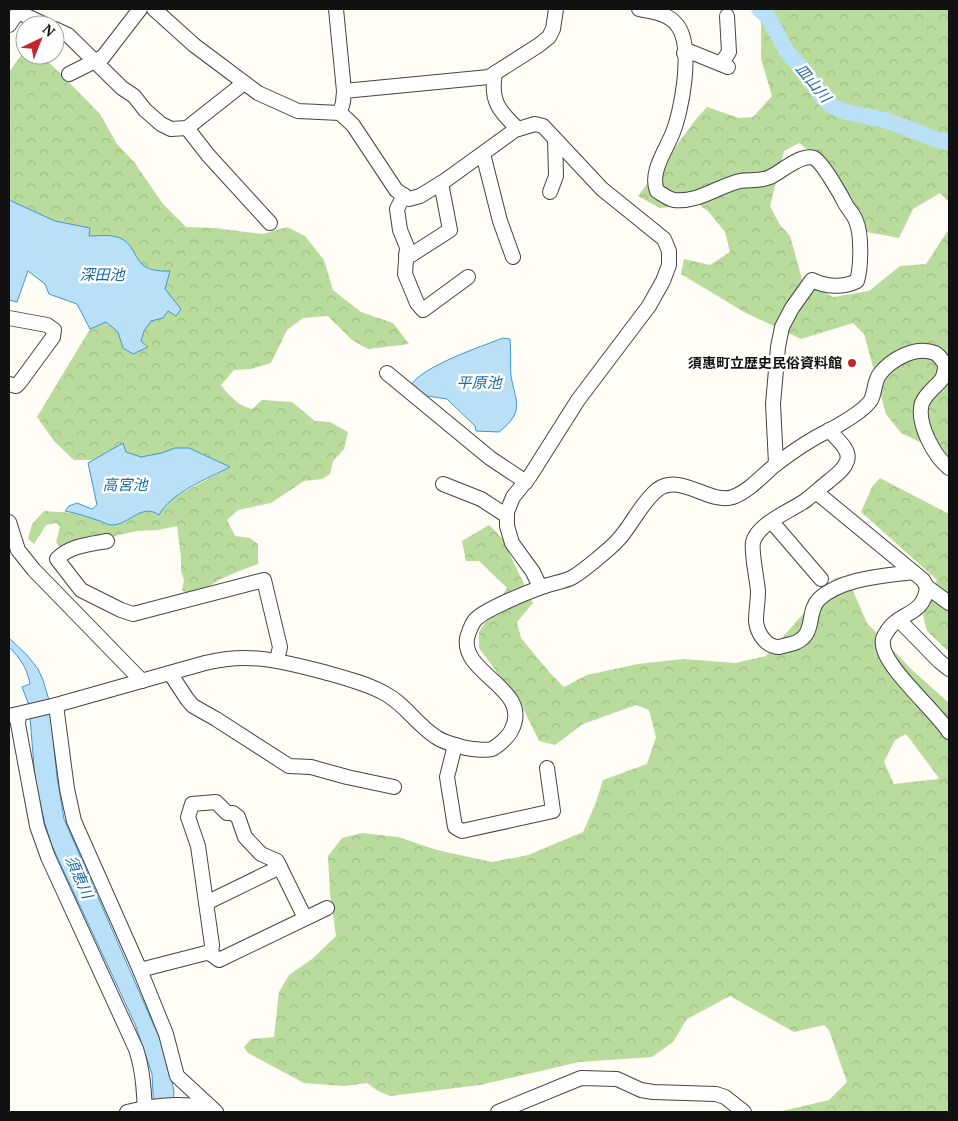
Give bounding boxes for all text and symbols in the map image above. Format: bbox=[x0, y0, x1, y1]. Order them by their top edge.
north arrow bbox=[15, 15, 65, 65]
text: N bbox=[39, 20, 60, 41]
water label: 皿山川 bbox=[792, 59, 837, 108]
water label: 深田池 bbox=[79, 264, 126, 284]
place label: 須惠町立歴史民俗資料館 bbox=[688, 353, 842, 372]
marker: 須惠町立歴史民俗資料館 bbox=[846, 357, 858, 369]
water label: 平原池 bbox=[456, 372, 503, 392]
water label: 高宮池 bbox=[102, 474, 149, 494]
water label: 須恵川 bbox=[62, 852, 99, 903]

